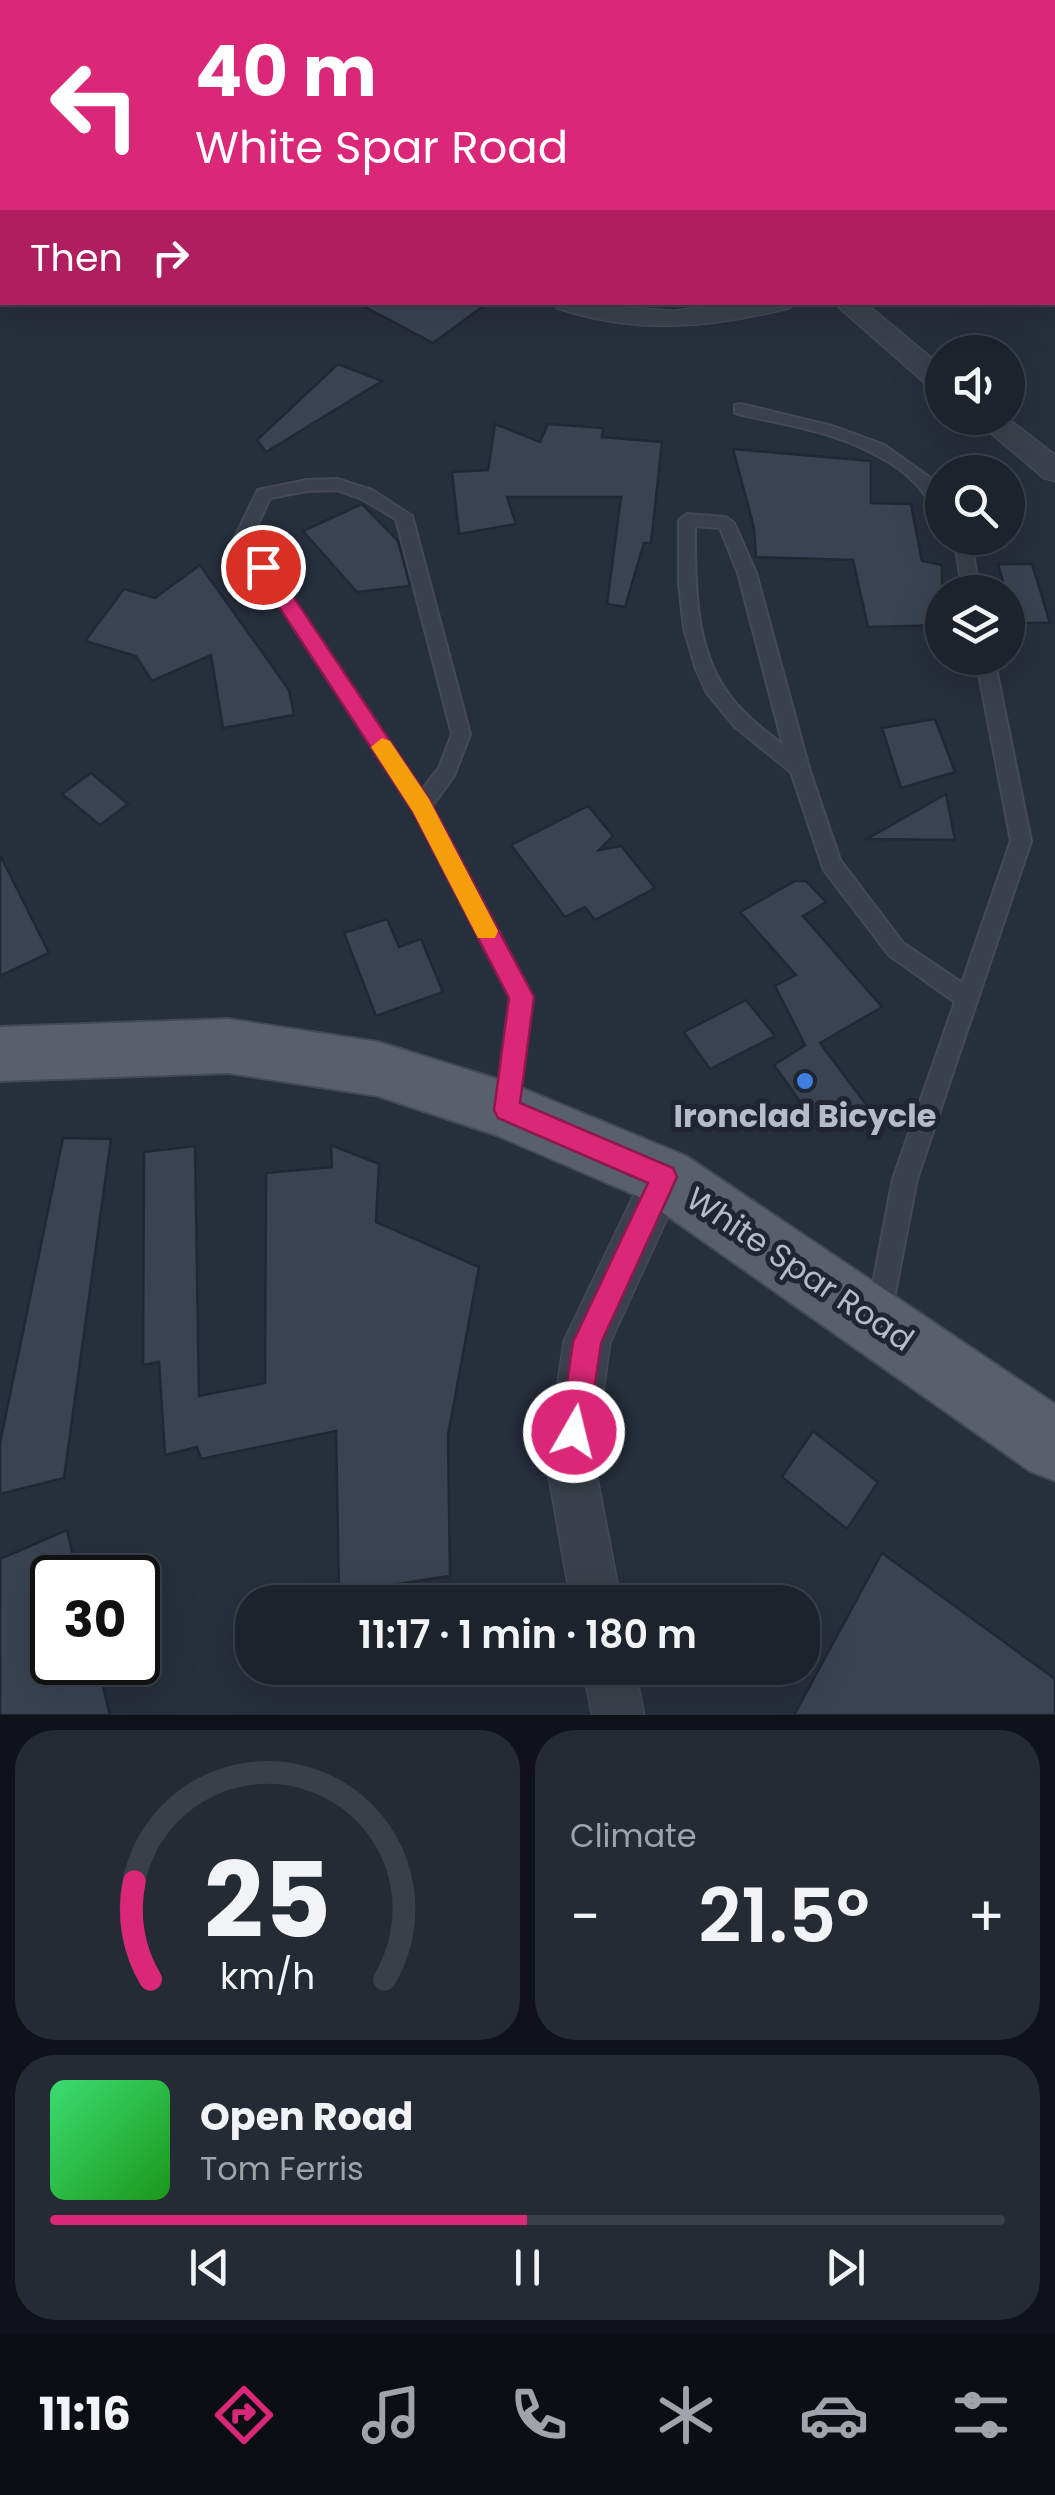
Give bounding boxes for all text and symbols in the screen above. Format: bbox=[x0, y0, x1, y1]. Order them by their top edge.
text: 40 m bbox=[195, 22, 377, 121]
icon: left bbox=[30, 40, 160, 170]
text: White Spar Road bbox=[195, 116, 568, 179]
icon: right bbox=[143, 230, 198, 285]
text: Then bbox=[30, 231, 123, 284]
map controls bbox=[925, 335, 1025, 675]
button: sound bbox=[925, 335, 1025, 435]
button: search bbox=[925, 455, 1025, 555]
pin bbox=[221, 525, 306, 610]
icon: arrive bbox=[236, 540, 291, 595]
button: layers bbox=[925, 575, 1025, 675]
marker: Ironclad Bicycle bbox=[794, 1070, 816, 1092]
place label: Ironclad Bicycle bbox=[674, 1093, 936, 1138]
street label: White Spar Road bbox=[678, 1176, 923, 1361]
position arrow bbox=[522, 1380, 626, 1484]
speed limit sign: 30 bbox=[30, 1555, 160, 1685]
text: 11:17 · 1 min · 180 m bbox=[358, 1608, 697, 1661]
text: Climate bbox=[570, 1813, 697, 1858]
text: 25 bbox=[204, 1828, 331, 1973]
text: 21.5° bbox=[698, 1863, 870, 1968]
text: − bbox=[570, 1878, 600, 1955]
text: + bbox=[967, 1878, 1005, 1955]
text: km/h bbox=[220, 1951, 315, 2002]
text: Open Road bbox=[200, 2090, 413, 2143]
text: Tom Ferris bbox=[200, 2146, 364, 2191]
icon: previous bbox=[182, 2240, 237, 2295]
icon: pause bbox=[500, 2240, 555, 2295]
icon: next bbox=[818, 2240, 873, 2295]
icon: directions bbox=[209, 2380, 279, 2450]
icon: music bbox=[356, 2380, 426, 2450]
icon: phone bbox=[504, 2380, 574, 2450]
icon: climate bbox=[651, 2380, 721, 2450]
icon: car bbox=[799, 2380, 869, 2450]
icon: filters bbox=[946, 2380, 1016, 2450]
text: 11:16 bbox=[39, 2383, 131, 2446]

